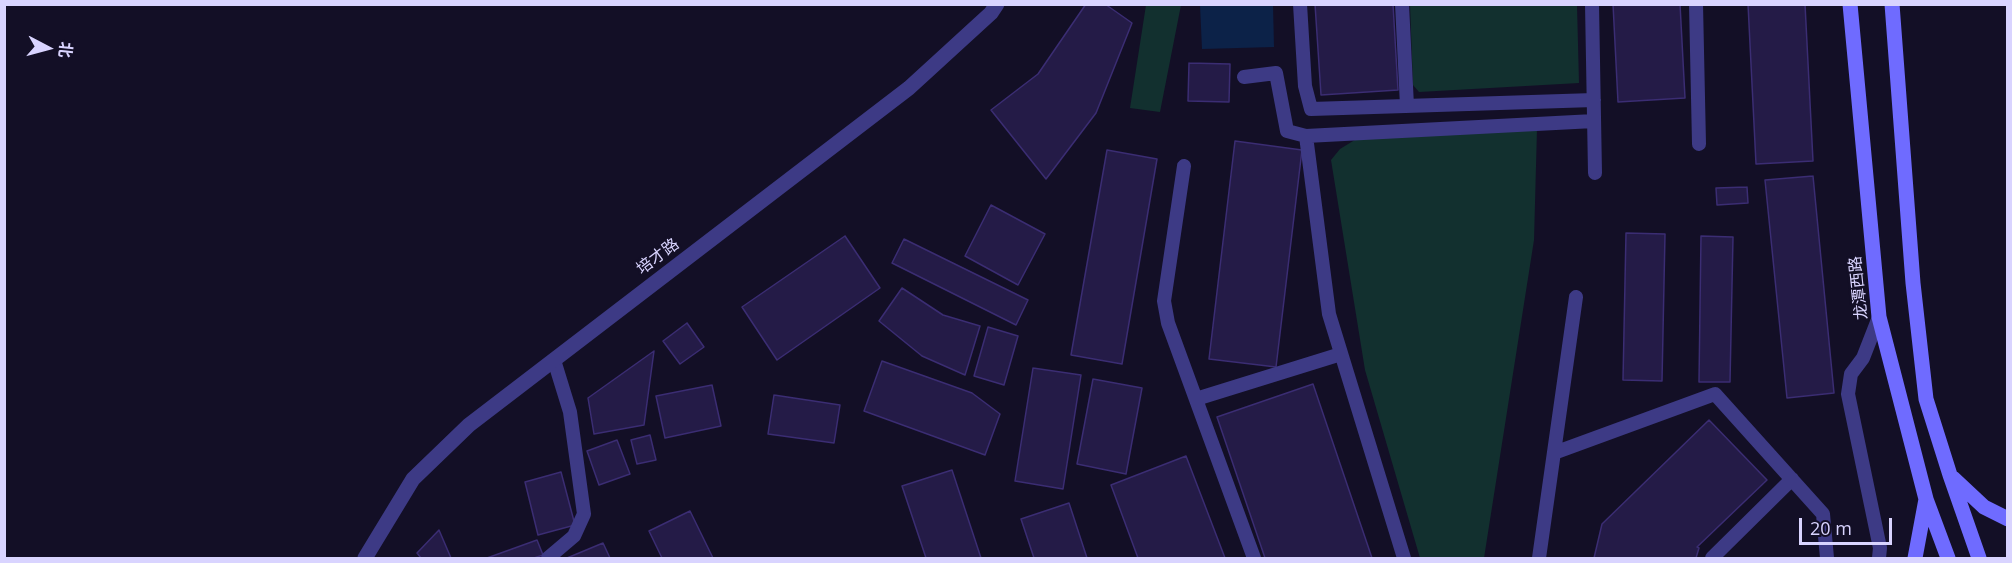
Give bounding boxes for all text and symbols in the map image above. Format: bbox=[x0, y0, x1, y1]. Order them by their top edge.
north arrow bbox=[18, 18, 78, 78]
text: 北 bbox=[54, 41, 78, 59]
street label: 培才路 bbox=[633, 235, 683, 279]
street label: 龙潭西路 bbox=[1846, 255, 1872, 321]
scale bar bbox=[1802, 506, 1895, 544]
text: 20 m bbox=[1810, 516, 1852, 540]

